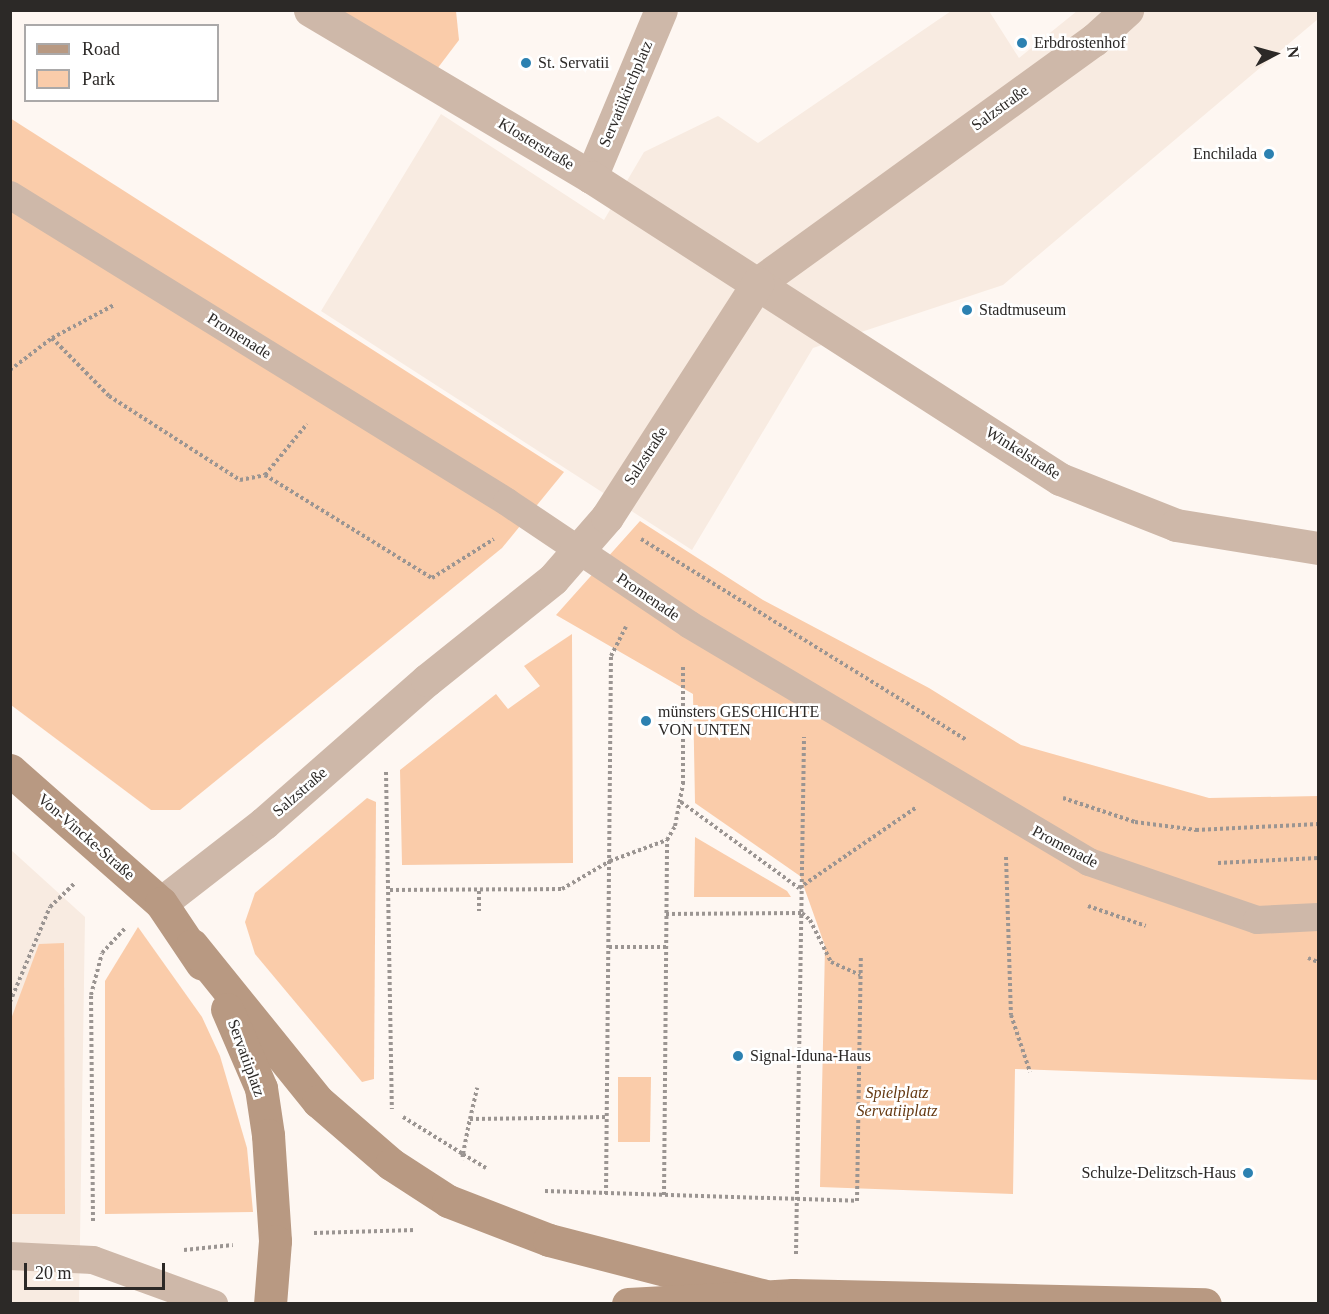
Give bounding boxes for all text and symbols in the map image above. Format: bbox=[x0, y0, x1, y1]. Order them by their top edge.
legend bbox=[24, 24, 219, 102]
north arrow bbox=[1245, 24, 1305, 84]
place label: Erbdrostenhof bbox=[1034, 33, 1126, 53]
marker: Erbdrostenhof bbox=[1015, 36, 1029, 50]
street label: Servatiikirchplatz bbox=[595, 38, 657, 150]
text: Road bbox=[82, 39, 120, 59]
text: N bbox=[1284, 45, 1302, 59]
place label: St. Servatii bbox=[538, 53, 609, 73]
marker: St. Servatii bbox=[519, 56, 533, 70]
text: Park bbox=[82, 69, 115, 89]
street label: Salzstraße bbox=[968, 81, 1032, 135]
street label: Klosterstraße bbox=[494, 114, 578, 174]
place label: Enchilada bbox=[1193, 144, 1257, 164]
marker: Enchilada bbox=[1262, 147, 1276, 161]
place label: Stadtmuseum bbox=[979, 300, 1066, 320]
marker: Stadtmuseum bbox=[960, 303, 974, 317]
street label: Promenade bbox=[203, 309, 275, 363]
street label: Winkelstraße bbox=[982, 422, 1064, 484]
street label: Salzstraße bbox=[620, 423, 672, 489]
street label: Promenade bbox=[613, 569, 683, 625]
place label: münsters GESCHICHTE VON UNTEN bbox=[658, 702, 819, 740]
marker: münsters GESCHICHTE VON UNTEN bbox=[639, 714, 653, 728]
street label: Salzstraße bbox=[269, 763, 331, 821]
street label: Von-Vincke-Straße bbox=[34, 790, 138, 884]
street label: Promenade bbox=[1029, 822, 1101, 872]
street label: Servatiiplatz bbox=[223, 1017, 269, 1099]
place label: Signal-Iduna-Haus bbox=[750, 1046, 871, 1066]
marker: Signal-Iduna-Haus bbox=[731, 1049, 745, 1063]
park label: Spielplatz Servatiiplatz bbox=[857, 1083, 937, 1121]
place label: Schulze-Delitzsch-Haus bbox=[1081, 1163, 1236, 1183]
marker: Schulze-Delitzsch-Haus bbox=[1241, 1166, 1255, 1180]
scale bar bbox=[27, 1251, 168, 1289]
text: 20 m bbox=[35, 1263, 72, 1283]

